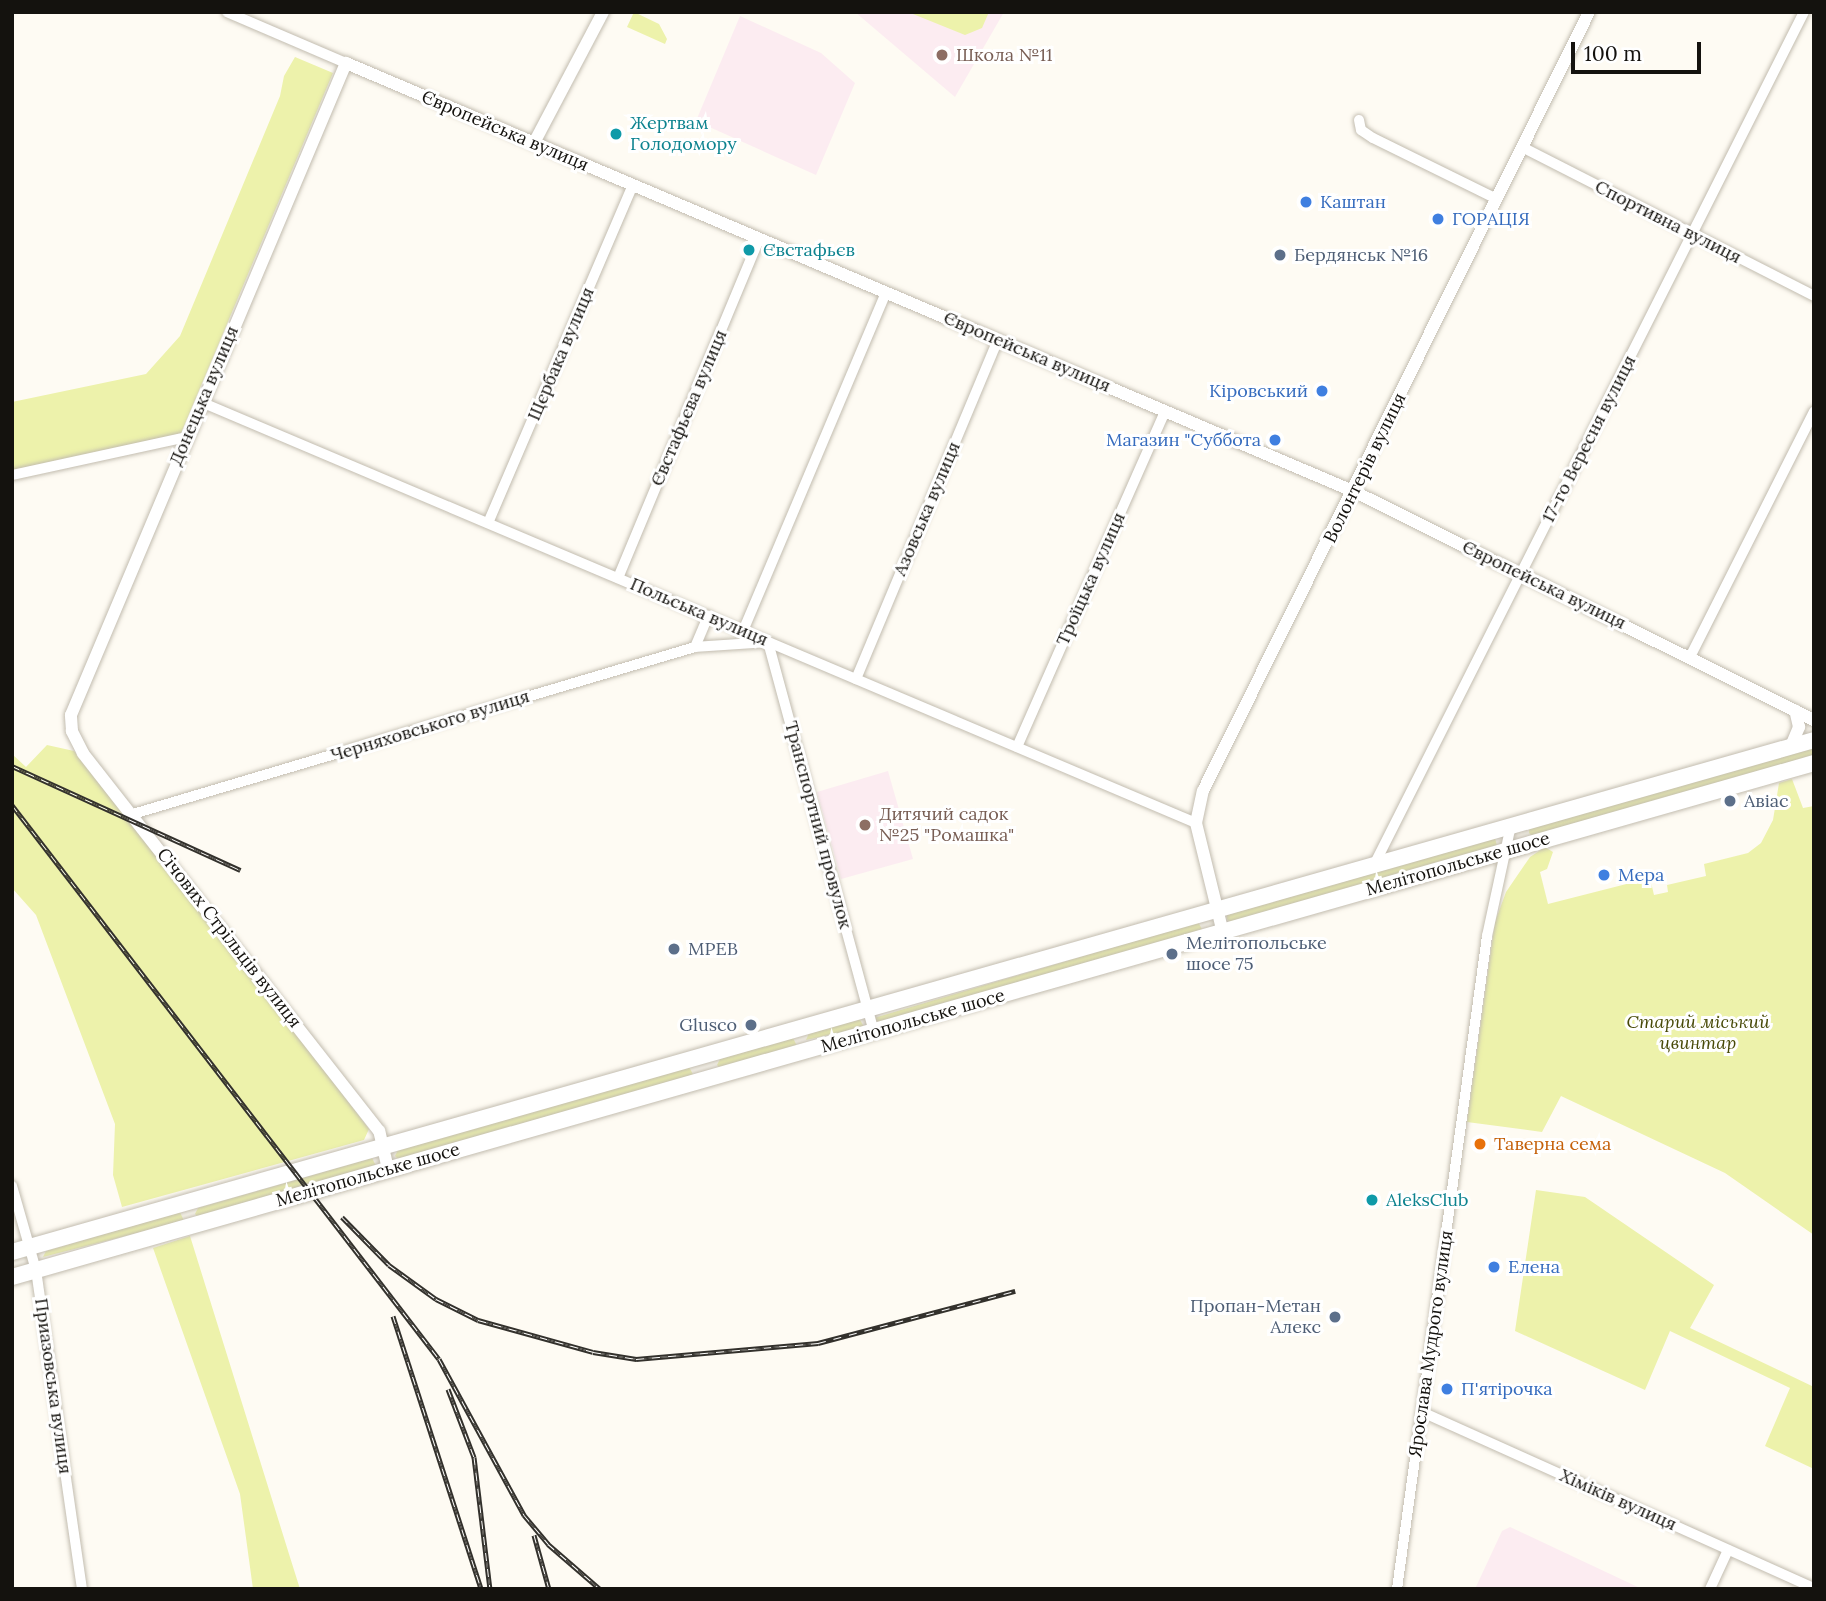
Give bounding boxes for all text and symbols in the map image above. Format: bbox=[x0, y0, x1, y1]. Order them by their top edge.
scale bar bbox=[1574, 28, 1703, 72]
text: 100 m bbox=[1584, 40, 1642, 67]
place label: Школа №11 bbox=[956, 44, 1053, 66]
marker: Школа №11 bbox=[934, 47, 950, 63]
street label: Європейська вулиця bbox=[418, 86, 592, 176]
place label: Жертвам Голодомору bbox=[630, 113, 737, 156]
marker: Жертвам Голодомору bbox=[608, 126, 624, 142]
street label: Спортивна вулиця bbox=[1591, 176, 1745, 268]
place label: Каштан bbox=[1320, 191, 1386, 213]
marker: Каштан bbox=[1298, 194, 1314, 210]
place label: ГОРАЦІЯ bbox=[1452, 208, 1530, 230]
marker: ГОРАЦІЯ bbox=[1430, 211, 1446, 227]
place label: Євстафьєв bbox=[763, 239, 855, 261]
marker: Євстафьєв bbox=[741, 242, 757, 258]
place label: Бердянськ №16 bbox=[1294, 244, 1428, 266]
marker: Бердянськ №16 bbox=[1272, 247, 1288, 263]
street label: Щєрбака вулиця bbox=[523, 284, 599, 424]
street label: Європейська вулиця bbox=[940, 307, 1114, 397]
street label: Донецька вулиця bbox=[165, 323, 243, 469]
street label: Євстафьєва вулиця bbox=[646, 327, 732, 489]
street label: 17-го Вересня вулиця bbox=[1537, 352, 1641, 526]
place label: Кіровський bbox=[1209, 380, 1308, 402]
marker: Кіровський bbox=[1314, 383, 1330, 399]
street label: Волонтерів вулиця bbox=[1319, 389, 1411, 547]
place label: Магазин "Суббота bbox=[1106, 429, 1261, 451]
marker: Магазин "Суббота bbox=[1267, 432, 1283, 448]
street label: Азовська вулиця bbox=[889, 439, 965, 579]
street label: Троїцька вулиця bbox=[1052, 509, 1130, 649]
street label: Європейська вулиця bbox=[1459, 536, 1629, 634]
street label: Польська вулиця bbox=[627, 573, 771, 651]
street label: Черняховського вулиця bbox=[328, 685, 532, 767]
street label: Транспортний провулок bbox=[780, 719, 856, 931]
place label: Авіас bbox=[1744, 790, 1789, 812]
marker: Авіас bbox=[1722, 793, 1738, 809]
place label: Дитячий садок №25 "Ромашка" bbox=[879, 804, 1014, 846]
marker: Дитячий садок №25 "Ромашка" bbox=[857, 817, 873, 833]
street label: Мелітопольське шосе bbox=[1364, 827, 1552, 901]
street label: Січових Стрільців вулиця bbox=[152, 844, 306, 1032]
place label: Мера bbox=[1618, 864, 1664, 886]
marker: Мера bbox=[1596, 867, 1612, 883]
place label: Мелітопольське шосе 75 bbox=[1186, 933, 1327, 976]
place label: МРЕВ bbox=[688, 938, 738, 960]
marker: МРЕВ bbox=[666, 941, 682, 957]
marker: Мелітопольське шосе 75 bbox=[1164, 946, 1180, 962]
street label: Мелітопольське шосе bbox=[819, 984, 1007, 1058]
park label: Старий міський цвинтар bbox=[1626, 1012, 1770, 1054]
place label: Glusco bbox=[679, 1014, 737, 1036]
marker: Glusco bbox=[743, 1017, 759, 1033]
place label: Таверна сема bbox=[1494, 1133, 1611, 1155]
marker: Таверна сема bbox=[1472, 1136, 1488, 1152]
street label: Мелітопольське шосе bbox=[274, 1138, 462, 1212]
place label: AleksClub bbox=[1386, 1189, 1469, 1211]
marker: AleksClub bbox=[1364, 1192, 1380, 1208]
street label: Ярослава Мудрого вулиця bbox=[1404, 1229, 1458, 1459]
place label: Елена bbox=[1508, 1256, 1560, 1278]
marker: Елена bbox=[1486, 1259, 1502, 1275]
place label: Пропан-Метан Алекс bbox=[1190, 1296, 1321, 1338]
street label: Приазовська вулиця bbox=[30, 1297, 76, 1475]
marker: Пропан-Метан Алекс bbox=[1327, 1309, 1343, 1325]
place label: П'ятірочка bbox=[1461, 1378, 1552, 1400]
marker: П'ятірочка bbox=[1439, 1381, 1455, 1397]
street label: Хіміків вулиця bbox=[1556, 1465, 1680, 1535]

